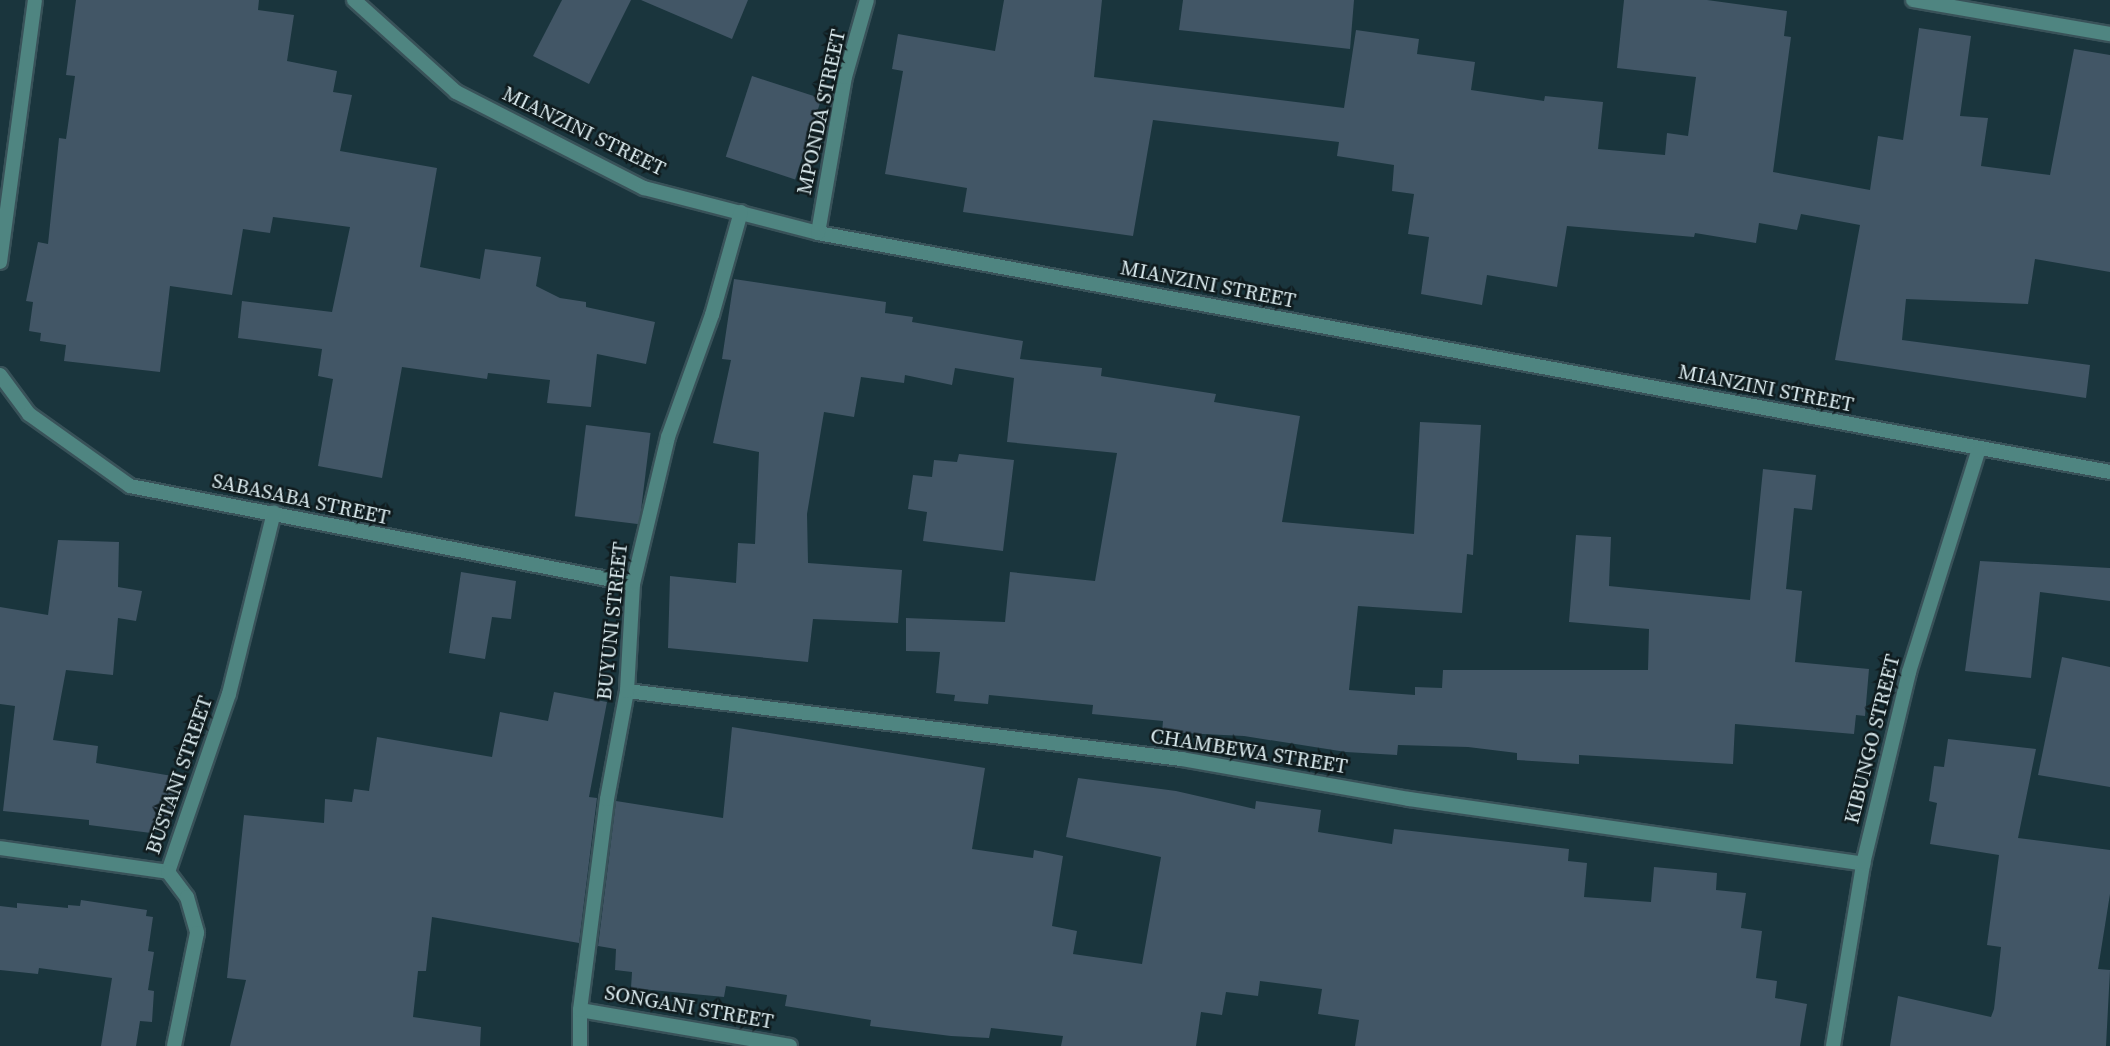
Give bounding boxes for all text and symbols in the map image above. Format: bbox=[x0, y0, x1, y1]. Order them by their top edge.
street label: MPONDA STREET bbox=[791, 27, 851, 197]
street label: MIANZINI STREET bbox=[498, 81, 670, 181]
street label: MIANZINI STREET bbox=[1118, 255, 1298, 313]
street label: MIANZINI STREET bbox=[1676, 359, 1856, 417]
street label: SABASABA STREET bbox=[210, 468, 392, 530]
street label: BUYUNI STREET bbox=[591, 541, 633, 701]
street label: KIBUNGO STREET bbox=[1839, 652, 1905, 826]
street label: BUSTANI STREET bbox=[140, 693, 218, 857]
street label: CHAMBEWA STREET bbox=[1149, 723, 1349, 779]
street label: SONGANI STREET bbox=[603, 980, 775, 1034]

